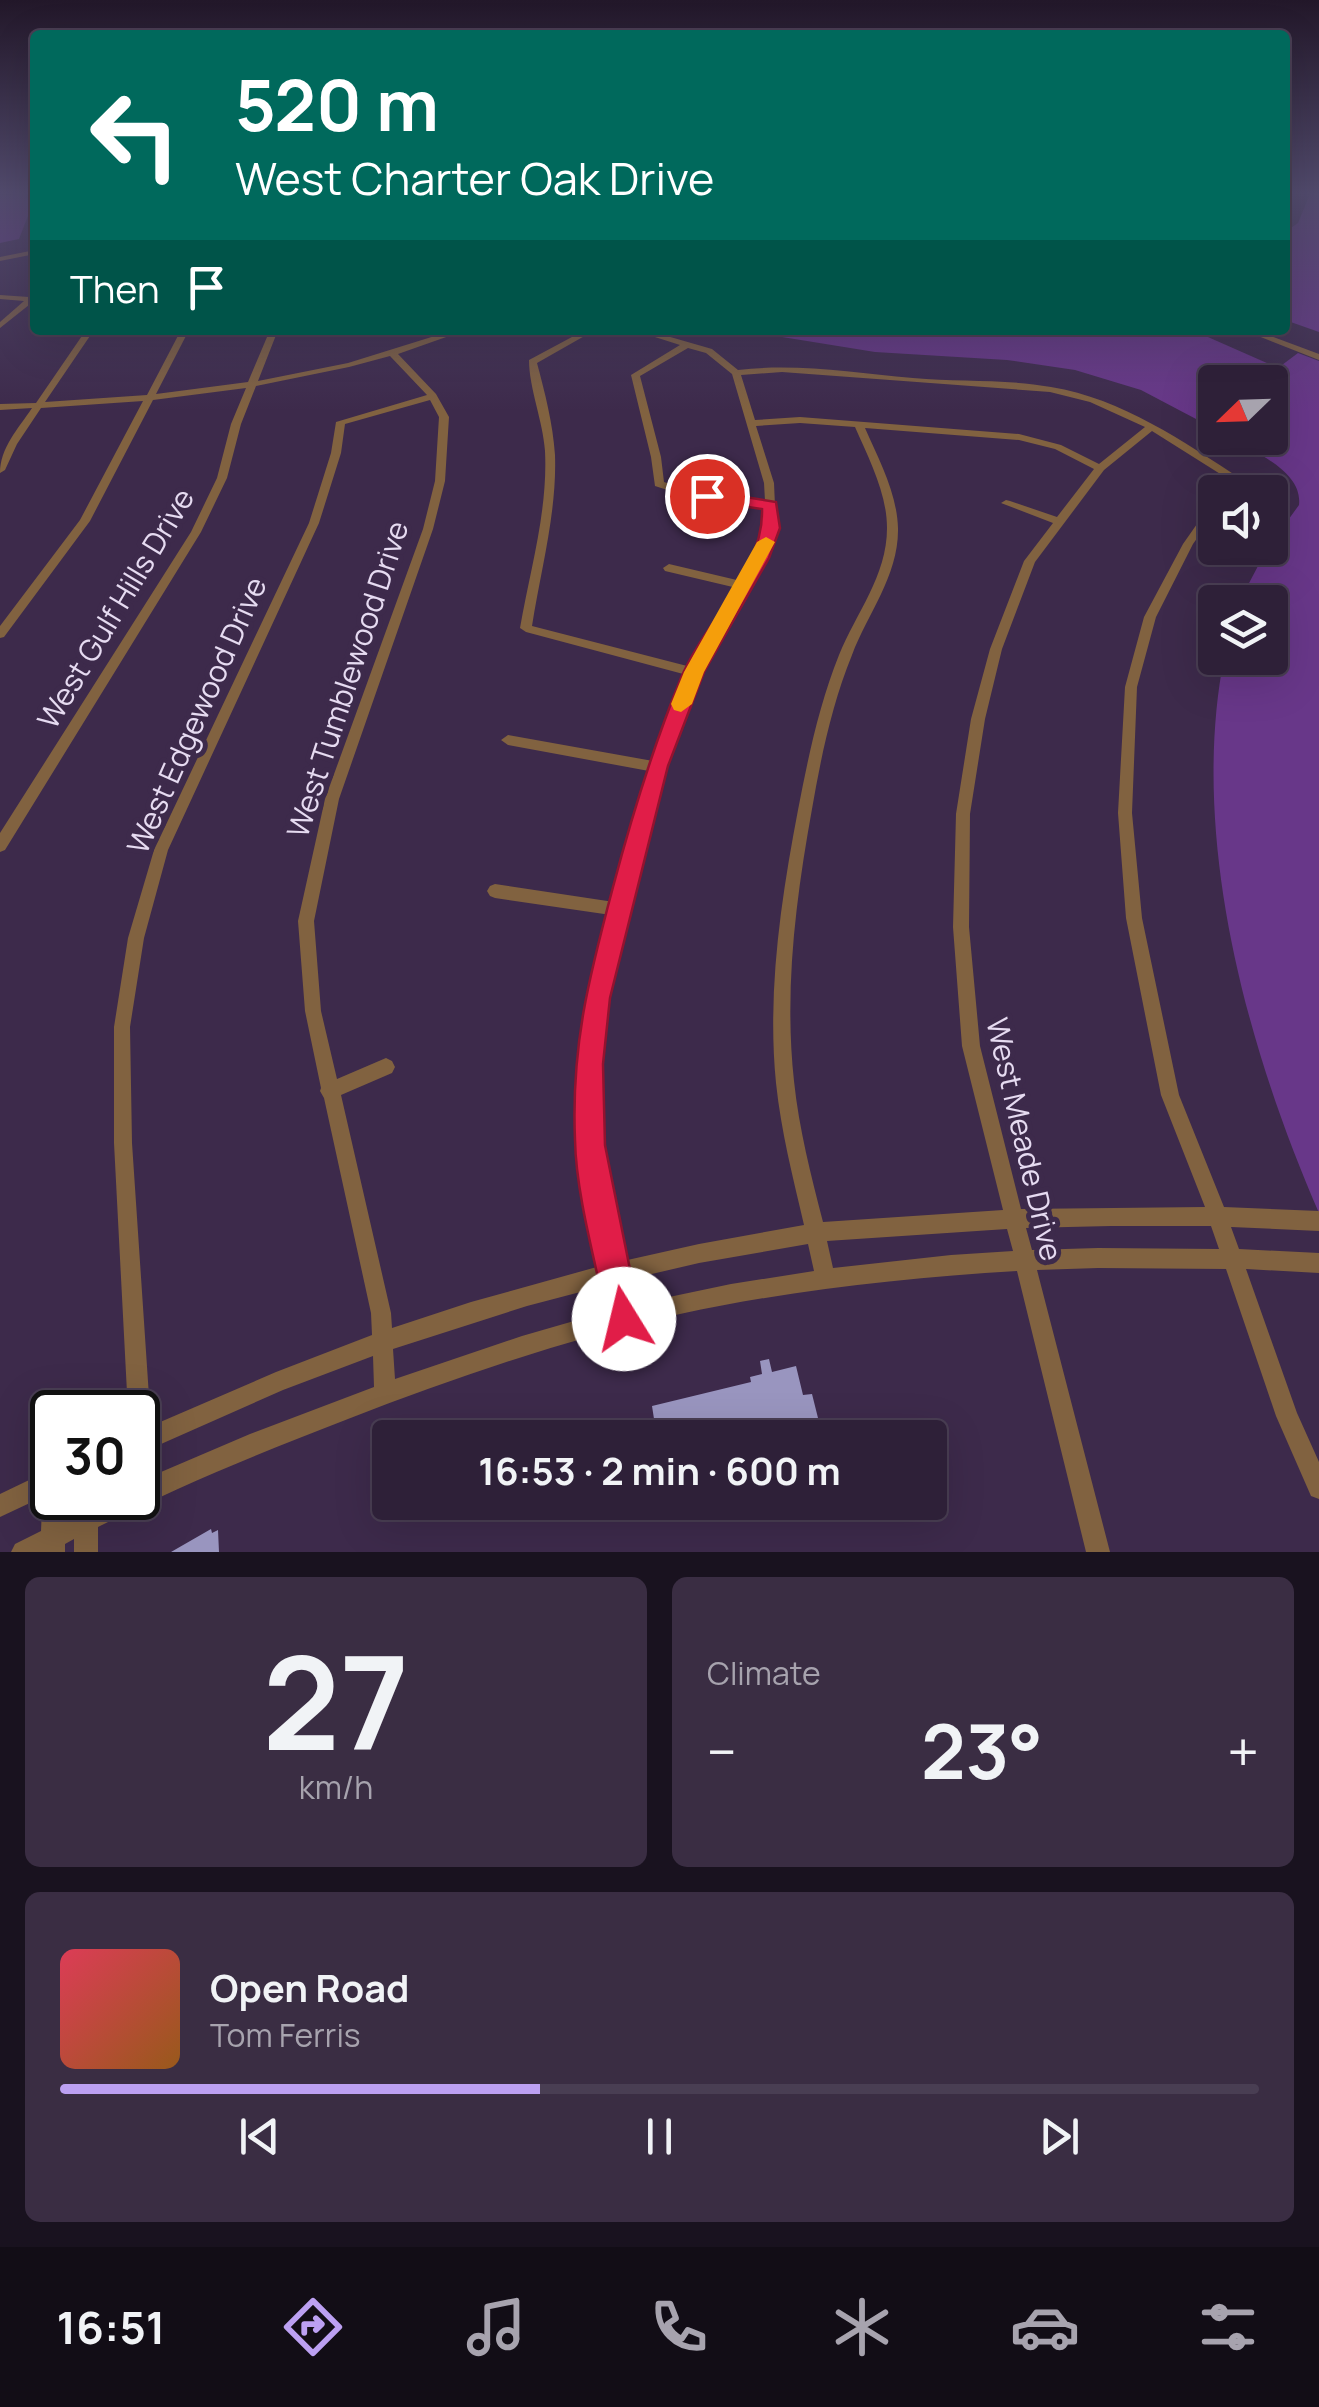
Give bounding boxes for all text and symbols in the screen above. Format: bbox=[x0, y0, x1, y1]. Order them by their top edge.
text: 520 m bbox=[235, 56, 439, 152]
icon: left bbox=[70, 70, 200, 200]
text: West Charter Oak Drive bbox=[235, 147, 714, 209]
icon: arrive bbox=[179, 260, 234, 315]
text: Then bbox=[70, 262, 159, 314]
north arrow bbox=[1198, 365, 1288, 455]
map controls bbox=[1198, 365, 1288, 675]
pin bbox=[665, 454, 750, 539]
icon: arrive bbox=[680, 469, 735, 524]
button: sound bbox=[1198, 475, 1288, 565]
street label: West Gulf Hills Drive bbox=[27, 480, 203, 736]
street label: West Tumblewood Drive bbox=[276, 515, 418, 843]
street label: West Edgewood Drive bbox=[116, 570, 276, 860]
button: layers bbox=[1198, 585, 1288, 675]
street label: West Meade Drive bbox=[977, 1013, 1073, 1265]
position arrow bbox=[572, 1267, 676, 1371]
speed limit sign: 30 bbox=[30, 1390, 160, 1520]
text: 16:53 · 2 min · 600 m bbox=[478, 1444, 841, 1496]
text: 27 bbox=[263, 1611, 409, 1789]
text: Climate bbox=[707, 1651, 821, 1695]
text: 23° bbox=[921, 1699, 1043, 1802]
text: − bbox=[707, 1713, 737, 1789]
text: + bbox=[1227, 1713, 1259, 1789]
text: km/h bbox=[299, 1765, 373, 1809]
text: Open Road bbox=[210, 1961, 409, 2013]
text: Tom Ferris bbox=[210, 2013, 361, 2057]
icon: previous bbox=[232, 2109, 287, 2164]
icon: pause bbox=[632, 2109, 687, 2164]
icon: next bbox=[1032, 2109, 1087, 2164]
icon: directions bbox=[278, 2292, 348, 2362]
icon: music bbox=[461, 2292, 531, 2362]
icon: phone bbox=[644, 2292, 714, 2362]
icon: climate bbox=[827, 2292, 897, 2362]
icon: car bbox=[1010, 2292, 1080, 2362]
icon: filters bbox=[1193, 2292, 1263, 2362]
text: 16:51 bbox=[56, 2296, 166, 2358]

